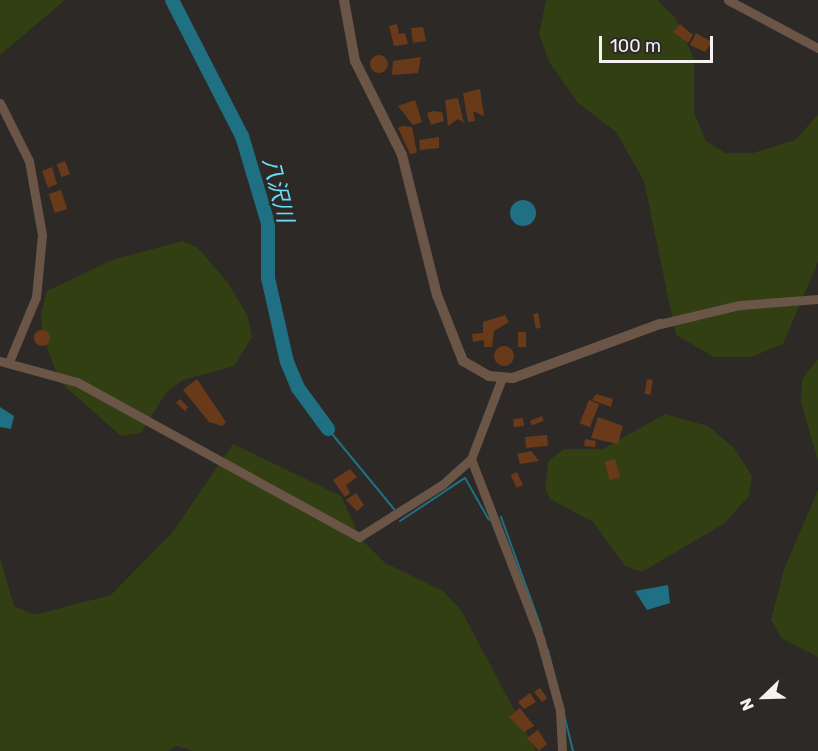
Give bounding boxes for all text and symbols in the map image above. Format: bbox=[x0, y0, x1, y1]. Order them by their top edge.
scale bar bbox=[602, 24, 716, 62]
text: 100 m bbox=[610, 35, 661, 57]
water label: 八沢川 bbox=[257, 155, 299, 225]
north arrow bbox=[734, 667, 794, 727]
text: N bbox=[736, 695, 758, 713]

